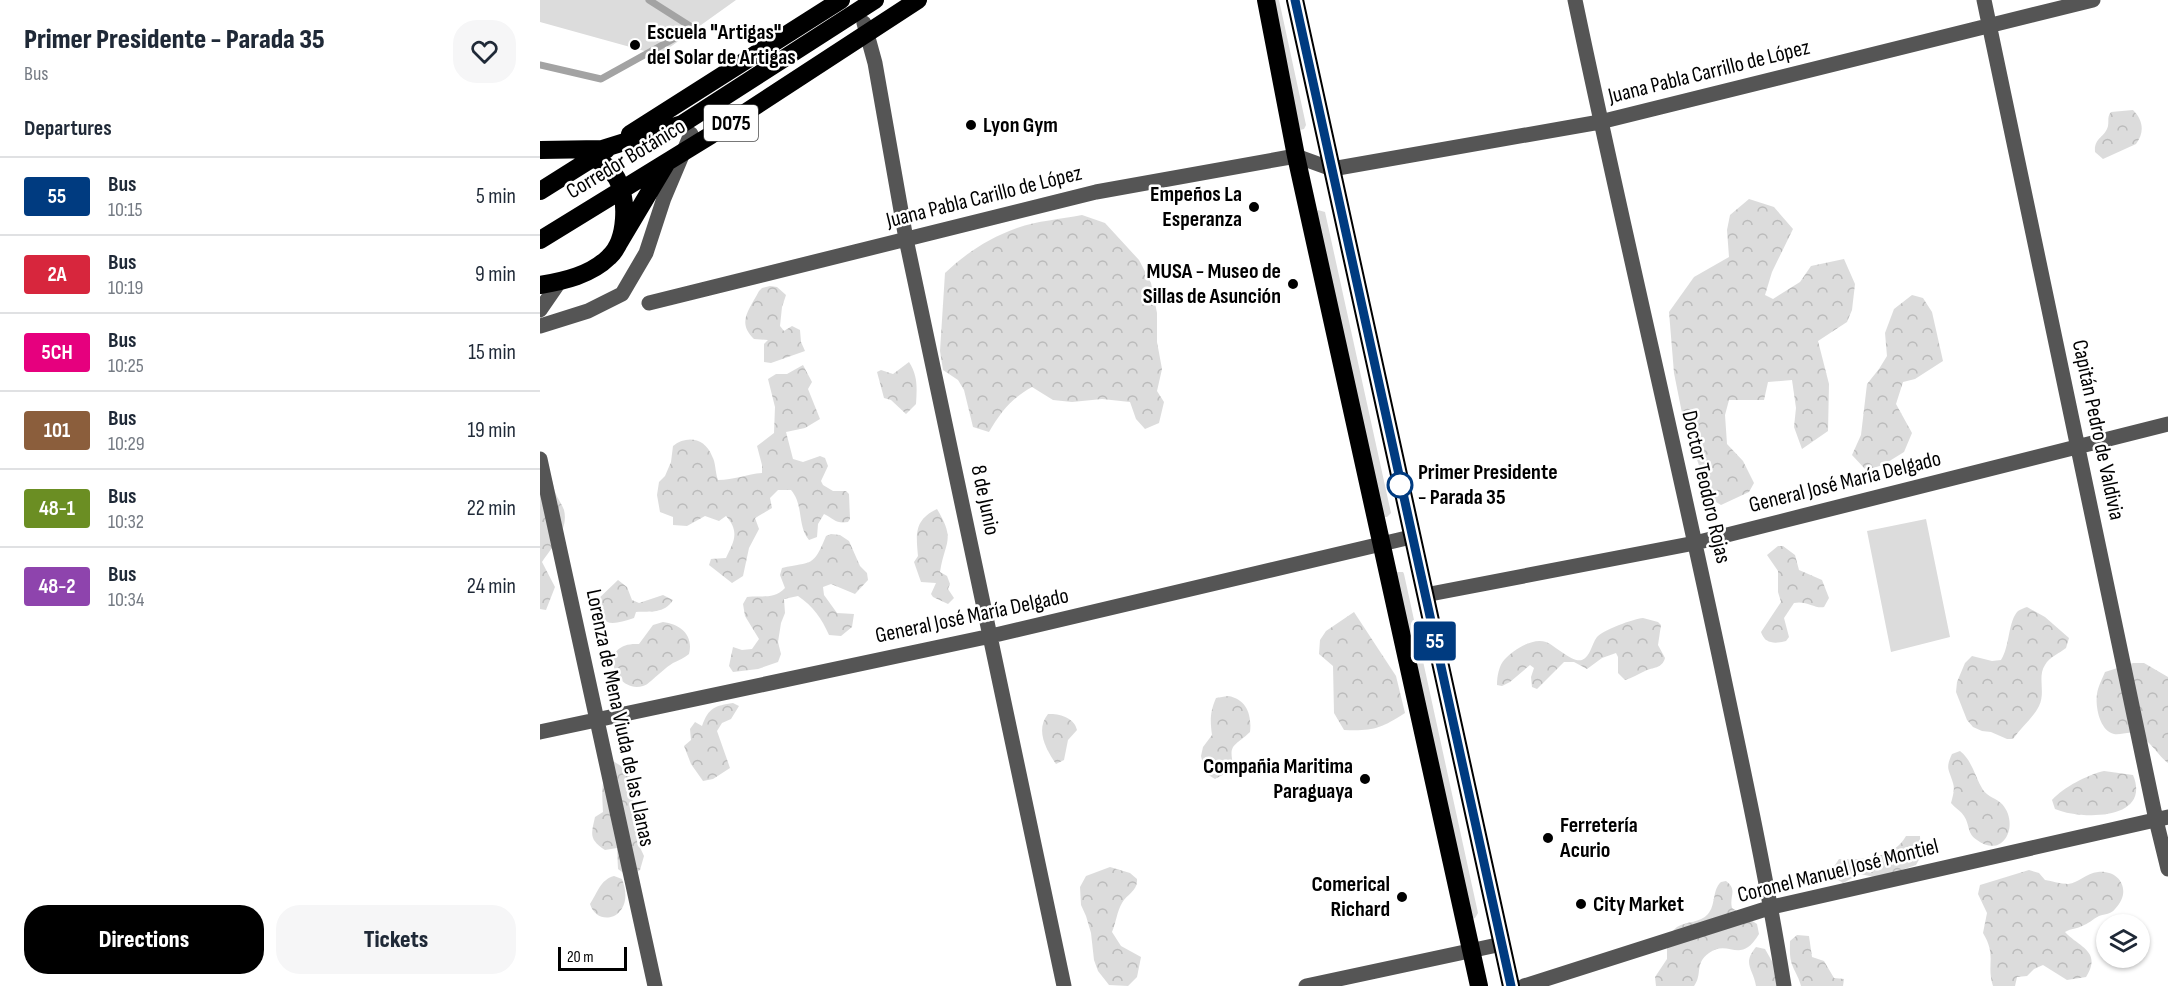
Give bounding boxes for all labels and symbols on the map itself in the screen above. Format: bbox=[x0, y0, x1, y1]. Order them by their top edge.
place label: Escuela "Artigas" del Solar de Artigas bbox=[647, 19, 796, 71]
street label: Juana Pabla Carrillo de López bbox=[1604, 34, 1813, 110]
marker: Escuela "Artigas" del Solar de Artigas bbox=[628, 38, 642, 52]
road number: D075 bbox=[704, 105, 758, 141]
place label: Lyon Gym bbox=[983, 112, 1058, 139]
street label: Corredor Botánico bbox=[562, 113, 690, 205]
marker: Lyon Gym bbox=[964, 118, 978, 132]
street label: Juana Pabla Carillo de López bbox=[882, 160, 1085, 235]
place label: Empeños La Esperanza bbox=[1150, 181, 1242, 233]
marker: Empeños La Esperanza bbox=[1247, 200, 1261, 214]
place label: MUSA - Museo de Sillas de Asunción bbox=[1143, 258, 1281, 310]
marker: MUSA - Museo de Sillas de Asunción bbox=[1286, 277, 1300, 291]
street label: Capitán Pedro de Valdivia bbox=[2066, 337, 2130, 523]
street label: Doctor Teodoro Rojas bbox=[1675, 408, 1737, 566]
street label: General José María Delgado bbox=[1746, 445, 1944, 519]
place label: Primer Presidente - Parada 35 bbox=[1418, 459, 1558, 511]
street label: 8 de Junio bbox=[964, 462, 1006, 538]
marker: Primer Presidente - Parada 35 bbox=[1387, 472, 1413, 498]
street label: General José María Delgado bbox=[873, 582, 1071, 650]
street label: Lorenza de Mena Viuda de las Llanas bbox=[580, 587, 660, 849]
line badge: 55 bbox=[1408, 622, 1462, 660]
place label: Compañia Maritima Paraguaya bbox=[1203, 753, 1353, 805]
marker: Compañia Maritima Paraguaya bbox=[1358, 772, 1372, 786]
place label: Ferretería Acurio bbox=[1559, 812, 1638, 864]
marker: Ferretería Acurio bbox=[1541, 831, 1555, 845]
street label: Coronel Manuel José Montiel bbox=[1735, 833, 1941, 909]
place label: Comerical Richard bbox=[1311, 871, 1390, 923]
marker: Comerical Richard bbox=[1395, 890, 1409, 904]
place label: City Market bbox=[1593, 891, 1684, 918]
marker: City Market bbox=[1574, 897, 1588, 911]
scale bar bbox=[558, 944, 627, 972]

